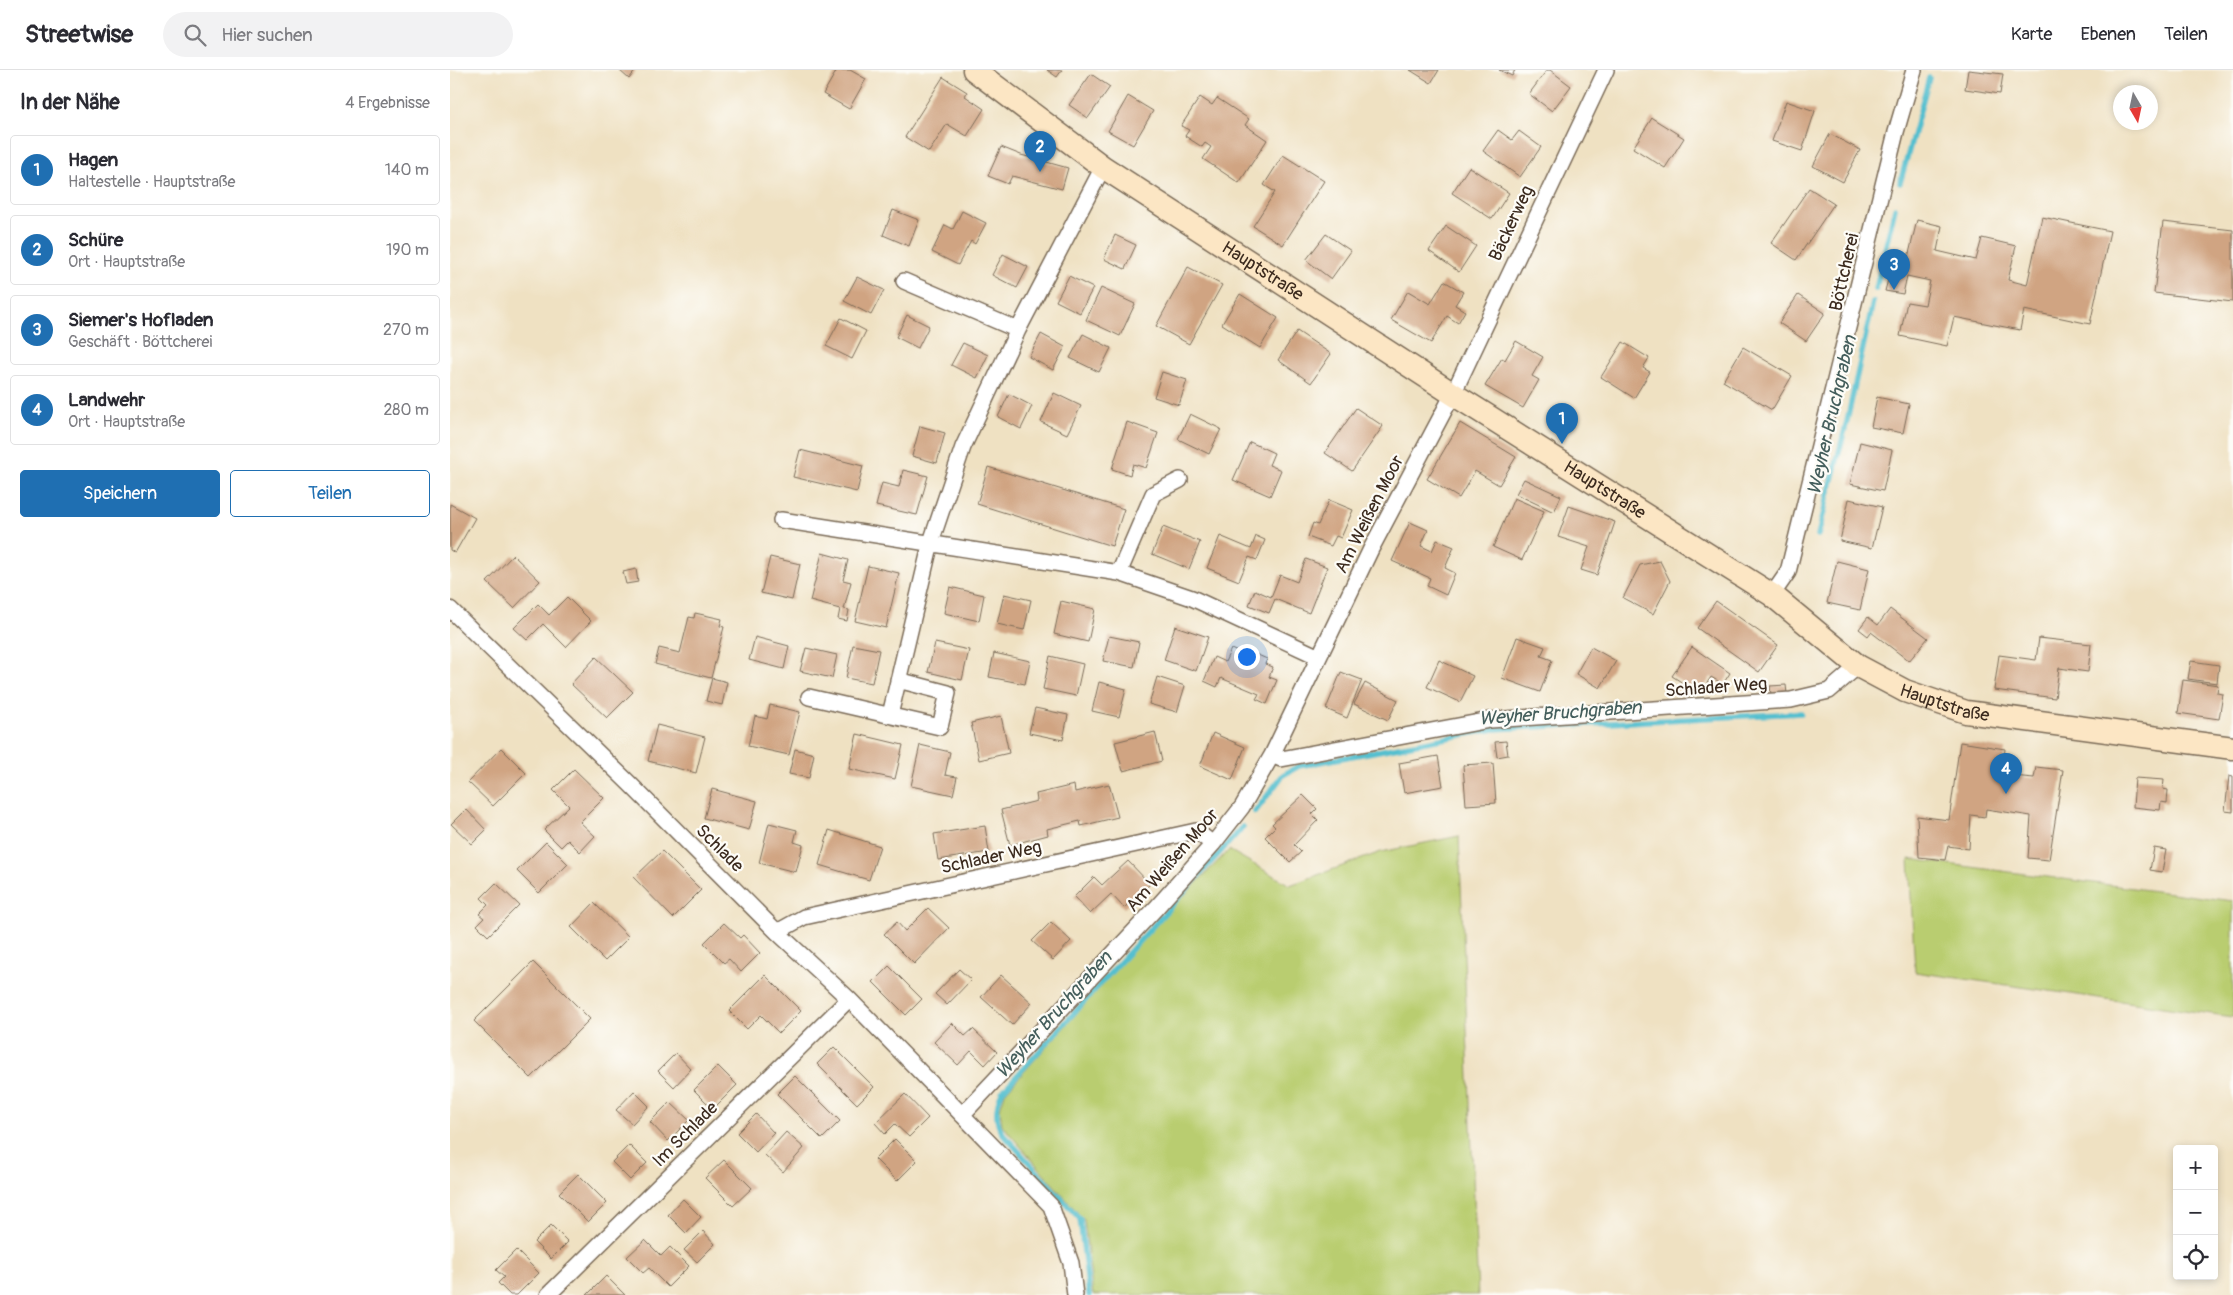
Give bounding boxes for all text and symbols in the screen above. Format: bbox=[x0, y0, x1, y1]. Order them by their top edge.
search box bbox=[163, 12, 513, 57]
text: Streetwise bbox=[25, 20, 133, 49]
icon: search bbox=[181, 21, 209, 49]
text: Hier suchen bbox=[221, 23, 313, 47]
text: Karte bbox=[2011, 23, 2052, 46]
text: Ebenen bbox=[2080, 23, 2136, 46]
text: Teilen bbox=[2164, 23, 2208, 46]
north arrow bbox=[2113, 85, 2158, 130]
text: In der Nähe bbox=[20, 89, 120, 116]
text: 4 Ergebnisse bbox=[345, 93, 430, 113]
pin: 2 bbox=[1024, 131, 1056, 172]
text: Hagen bbox=[68, 148, 118, 172]
text: 1 bbox=[34, 160, 40, 180]
text: 140 m bbox=[385, 160, 429, 180]
text: Haltestelle · Hauptstraße bbox=[68, 172, 235, 192]
street label: Bäckerweg bbox=[1484, 182, 1539, 265]
text: Schüre bbox=[68, 228, 123, 252]
street label: Böttcherei bbox=[1824, 231, 1865, 313]
street label: Hauptstraße bbox=[1217, 236, 1308, 306]
text: 2 bbox=[33, 240, 41, 260]
text: 190 m bbox=[386, 240, 429, 260]
pin: 3 bbox=[1878, 249, 1910, 290]
text: Ort · Hauptstraße bbox=[68, 252, 185, 272]
text: Siemer's Hofladen bbox=[68, 308, 214, 332]
text: 3 bbox=[33, 320, 41, 340]
text: 270 m bbox=[383, 320, 429, 340]
text: Geschäft · Böttcherei bbox=[68, 332, 212, 352]
water label: Weyher Bruchgraben bbox=[1802, 332, 1862, 497]
text: Landwehr bbox=[68, 388, 145, 412]
text: 4 bbox=[32, 400, 42, 420]
text: 280 m bbox=[383, 400, 429, 420]
pin: 1 bbox=[1546, 403, 1578, 444]
text: Ort · Hauptstraße bbox=[68, 412, 185, 432]
street label: Am Weißen Moor bbox=[1330, 451, 1409, 577]
street label: Hauptstraße bbox=[1559, 456, 1650, 525]
button: Speichern bbox=[20, 470, 220, 517]
button: Teilen bbox=[230, 470, 430, 517]
your location bbox=[1234, 644, 1260, 670]
street label: Schlader Weg bbox=[1664, 672, 1768, 703]
street label: Hauptstraße bbox=[1896, 679, 1991, 727]
water label: Weyher Bruchgraben bbox=[1478, 695, 1643, 731]
pin: 4 bbox=[1990, 753, 2022, 794]
street label: Am Weißen Moor bbox=[1121, 803, 1224, 917]
street label: Schlade bbox=[691, 820, 749, 877]
street label: Schlader Weg bbox=[939, 836, 1044, 879]
water label: Weyher Bruchgraben bbox=[990, 945, 1118, 1083]
street label: Im Schlade bbox=[648, 1097, 723, 1172]
map controls bbox=[2173, 1145, 2218, 1280]
button: + bbox=[2173, 1145, 2218, 1190]
button: − bbox=[2173, 1190, 2218, 1235]
button: locate bbox=[2173, 1235, 2218, 1280]

